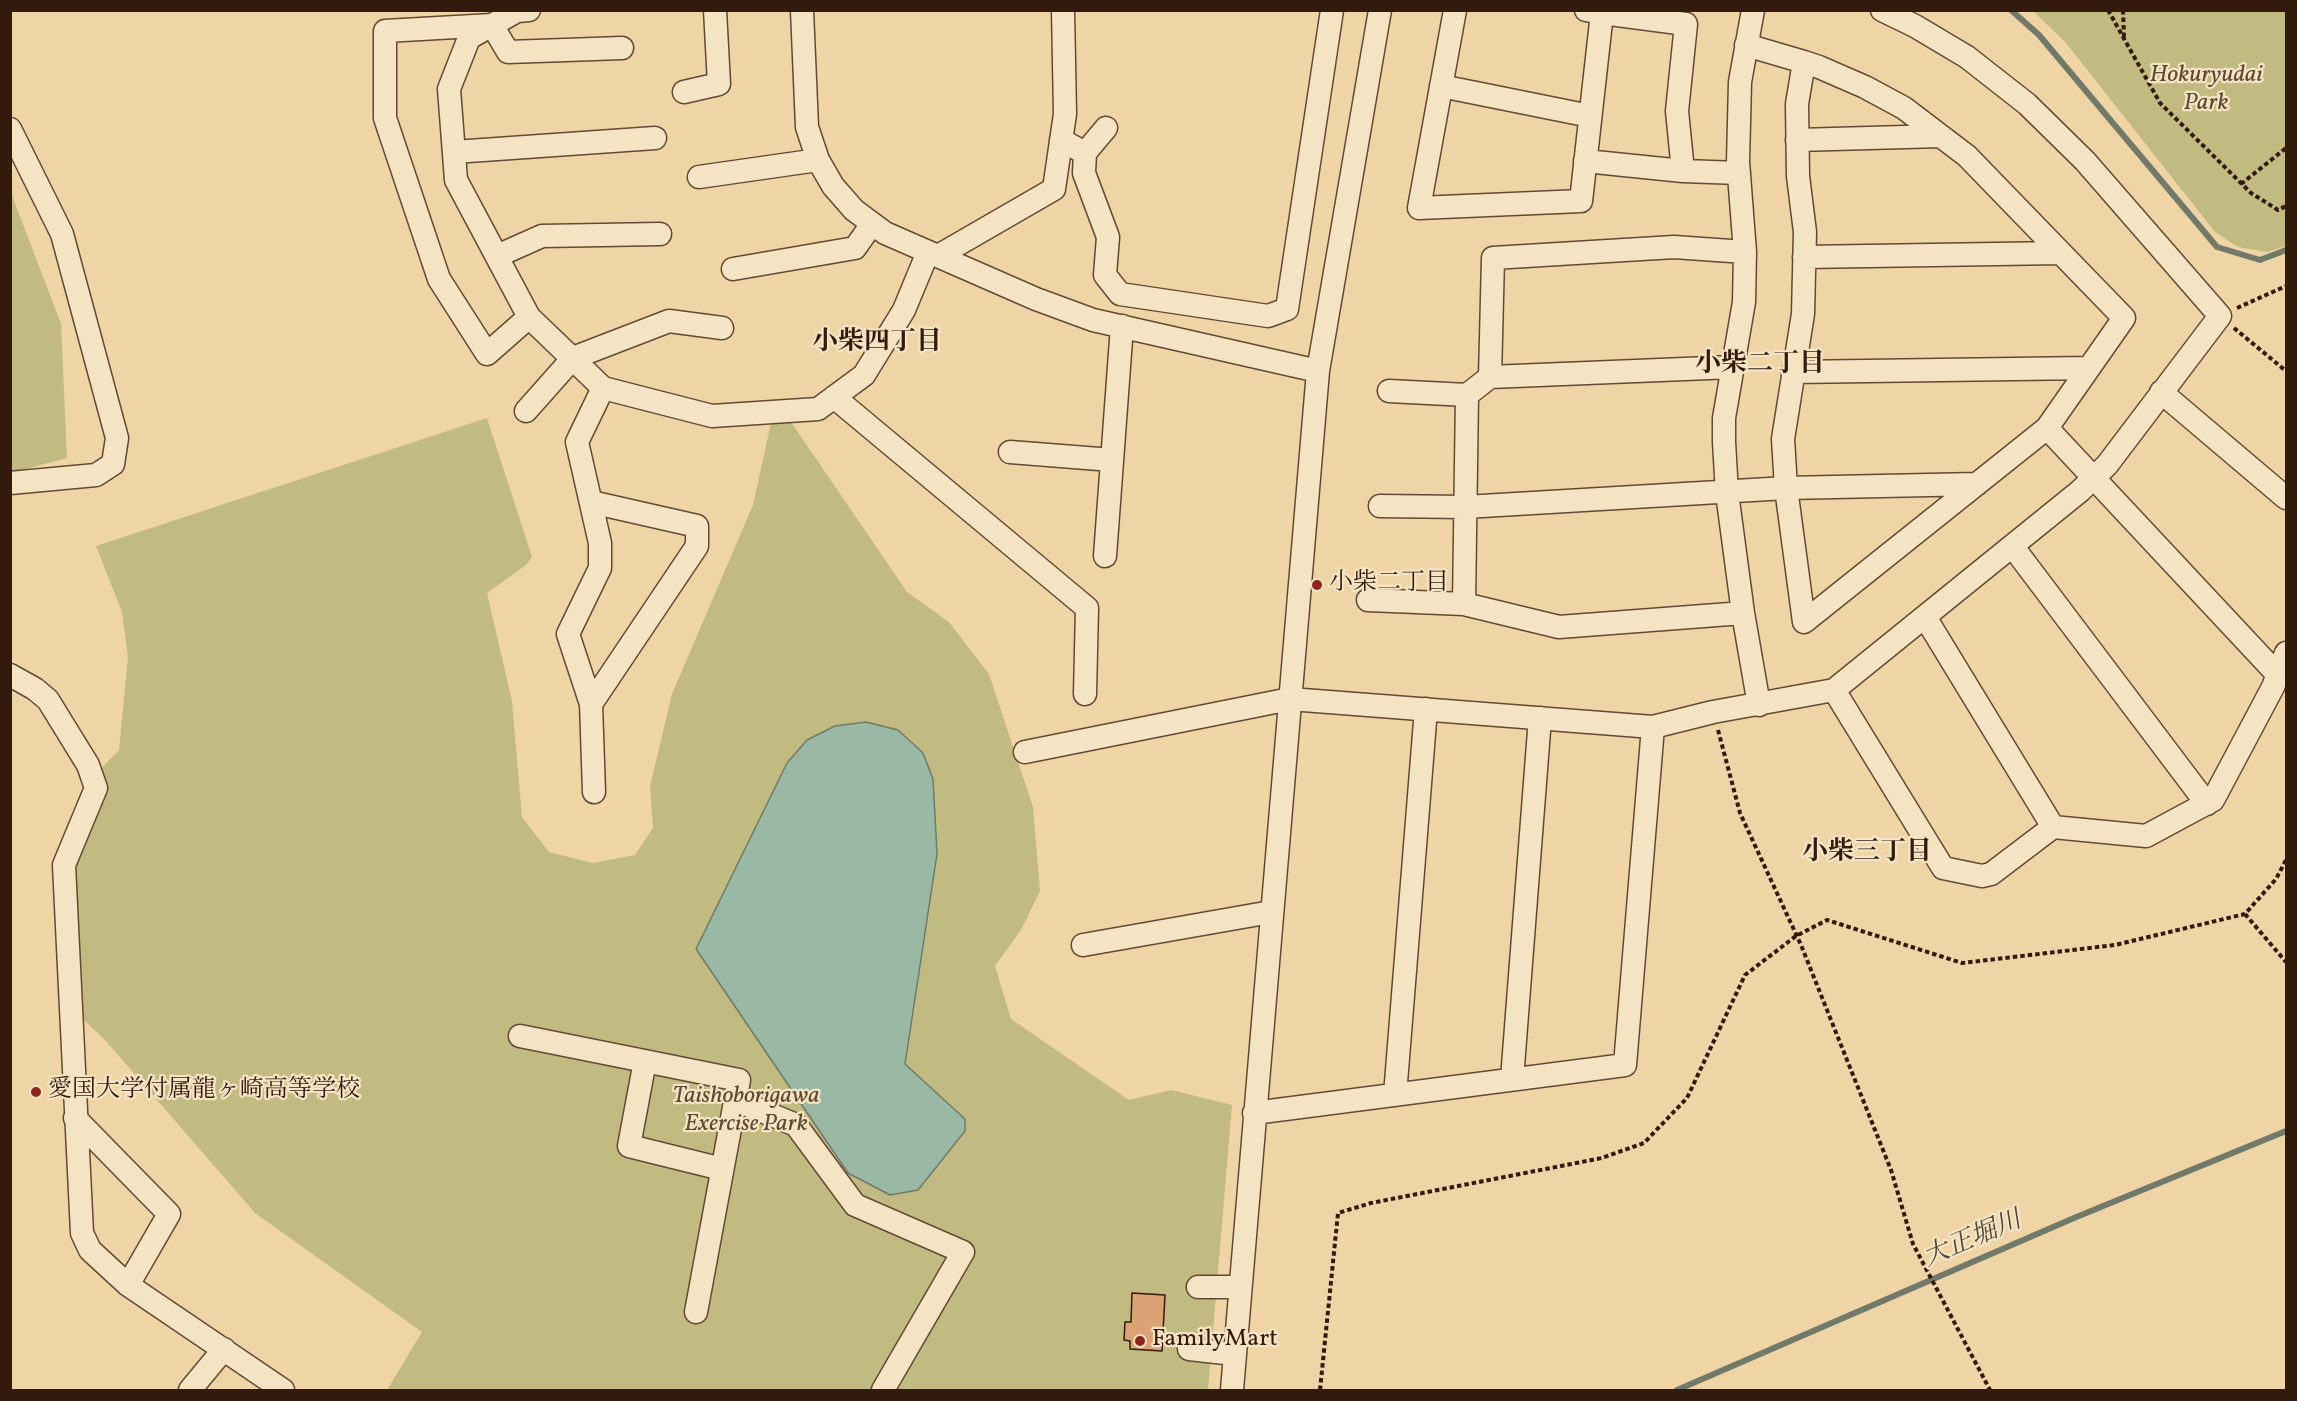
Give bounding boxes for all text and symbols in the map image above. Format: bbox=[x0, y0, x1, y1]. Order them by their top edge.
park label: Hokuryudai Park bbox=[2150, 63, 2262, 119]
district label: 小柴四丁目 bbox=[812, 328, 942, 360]
district label: 小柴二丁目 bbox=[1695, 350, 1825, 382]
place label: 小柴二丁目 bbox=[1329, 571, 1449, 599]
marker: 小柴二丁目 bbox=[1310, 578, 1324, 592]
district label: 小柴三丁目 bbox=[1802, 838, 1932, 870]
place label: 愛国大学付属龍ヶ崎高等学校 bbox=[48, 1078, 360, 1106]
park label: Taishoborigawa Exercise Park bbox=[672, 1084, 820, 1140]
marker: 愛国大学付属龍ヶ崎高等学校 bbox=[29, 1085, 43, 1099]
water label: 大正堀川 bbox=[1919, 1206, 2027, 1276]
place label: FamilyMart bbox=[1152, 1327, 1278, 1355]
marker: FamilyMart bbox=[1133, 1334, 1147, 1348]

